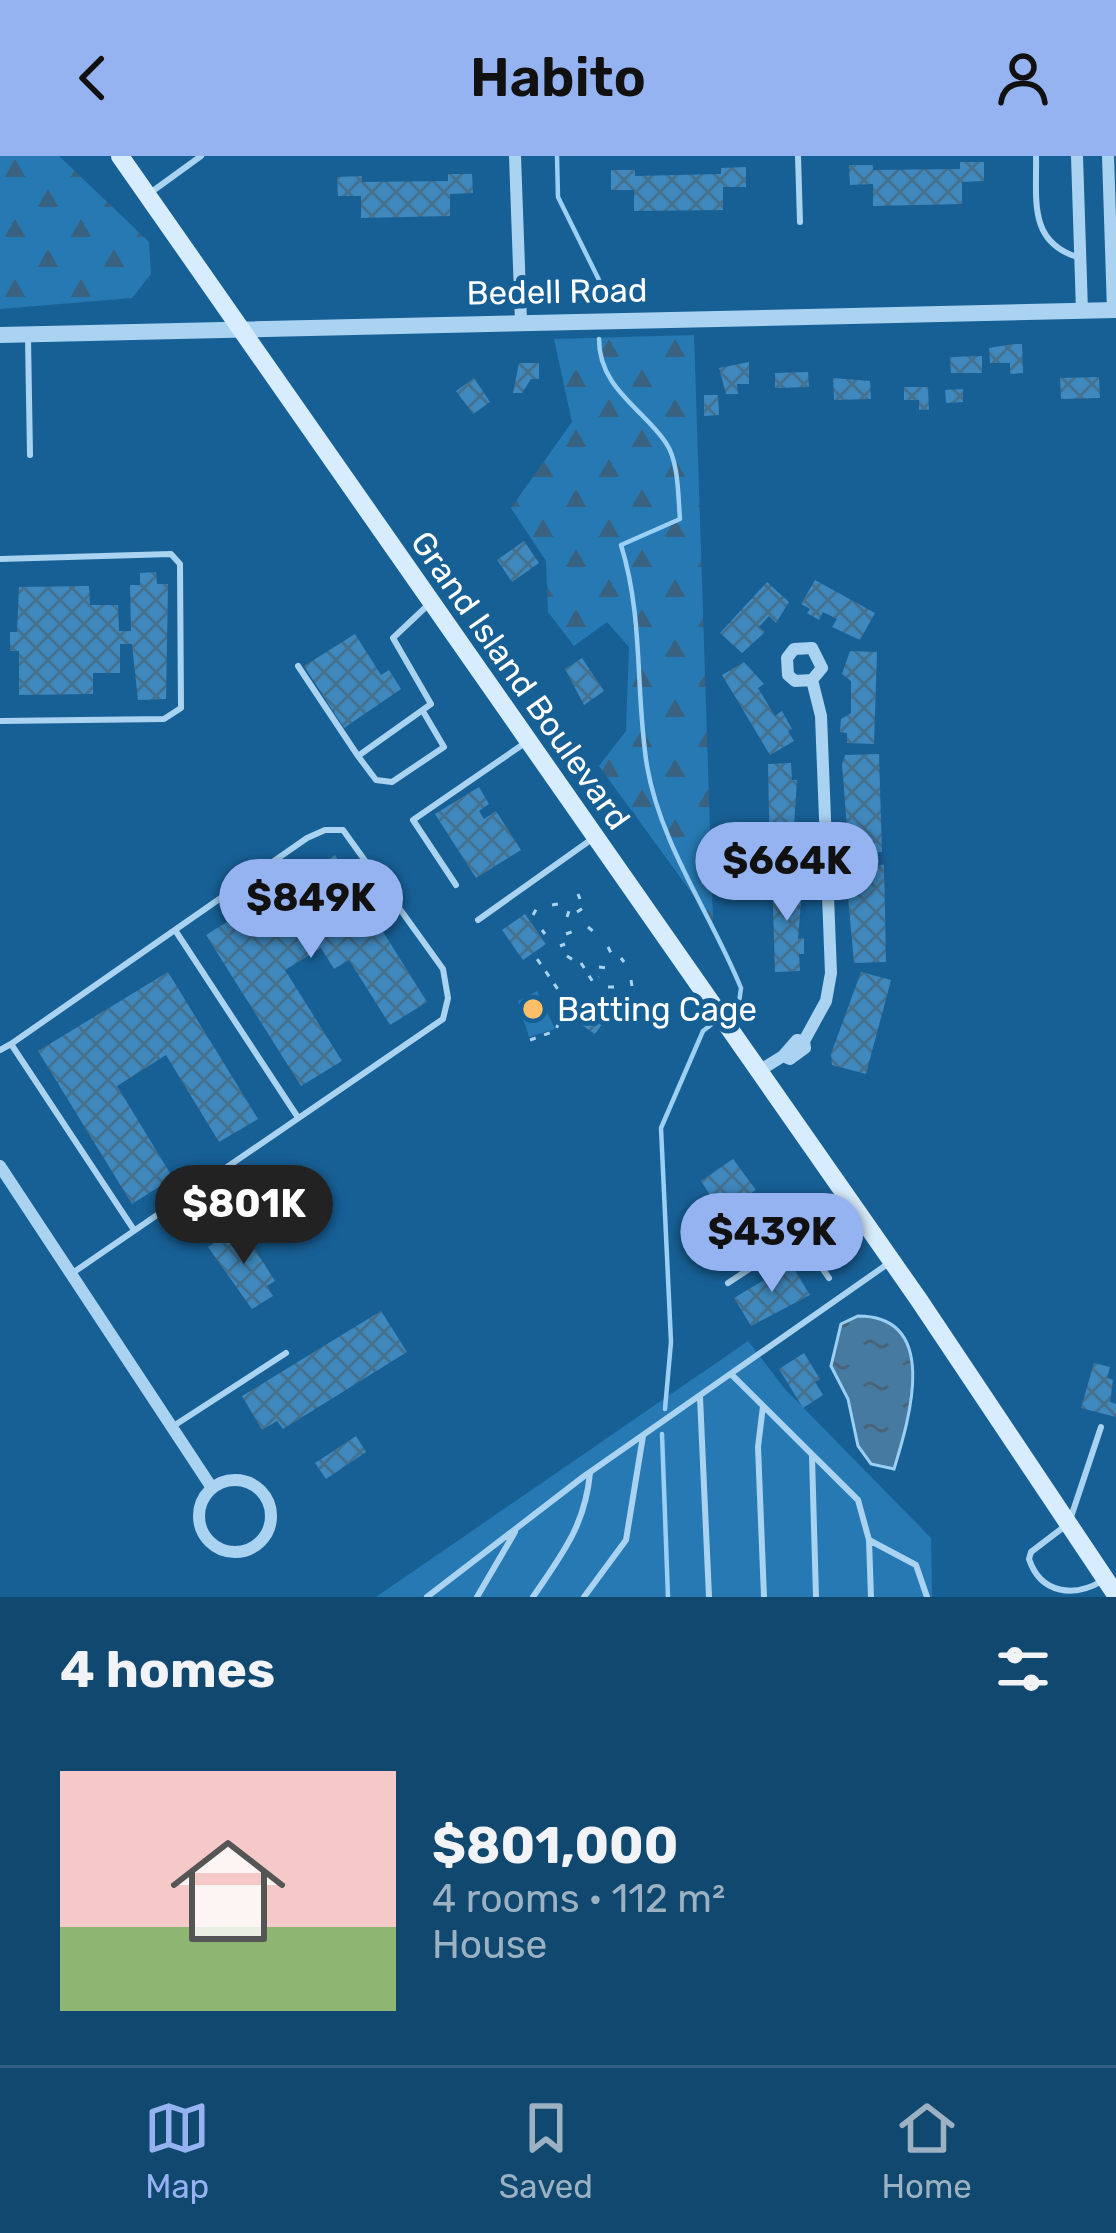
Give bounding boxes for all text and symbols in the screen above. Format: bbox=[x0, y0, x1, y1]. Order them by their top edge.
icon: back bbox=[60, 45, 126, 111]
icon: person bbox=[990, 45, 1056, 111]
text: Habito bbox=[470, 46, 646, 110]
street label: Bedell Road bbox=[466, 270, 648, 313]
street label: Grand Island Boulevard bbox=[403, 524, 638, 837]
pin: $664K bbox=[703, 822, 871, 924]
text: $664K bbox=[722, 838, 852, 884]
pin: $849K bbox=[227, 859, 395, 961]
text: $849K bbox=[246, 875, 376, 921]
place label: Batting Cage bbox=[557, 990, 757, 1029]
marker: Batting Cage bbox=[520, 996, 546, 1022]
pin: $801K bbox=[160, 1165, 328, 1267]
text: $801K bbox=[182, 1181, 306, 1227]
pin: $439K bbox=[688, 1193, 856, 1295]
text: $439K bbox=[707, 1209, 837, 1255]
icon: filters bbox=[990, 1636, 1056, 1702]
text: 4 homes bbox=[60, 1639, 275, 1700]
text: $801,000 bbox=[432, 1815, 678, 1876]
icon: home bbox=[156, 1819, 300, 1963]
text: 4 rooms · 112 m² bbox=[432, 1876, 725, 1922]
text: House bbox=[432, 1922, 547, 1968]
tab: Map bbox=[144, 2095, 210, 2206]
tab: Saved bbox=[499, 2095, 593, 2206]
tab: Home bbox=[881, 2095, 972, 2206]

